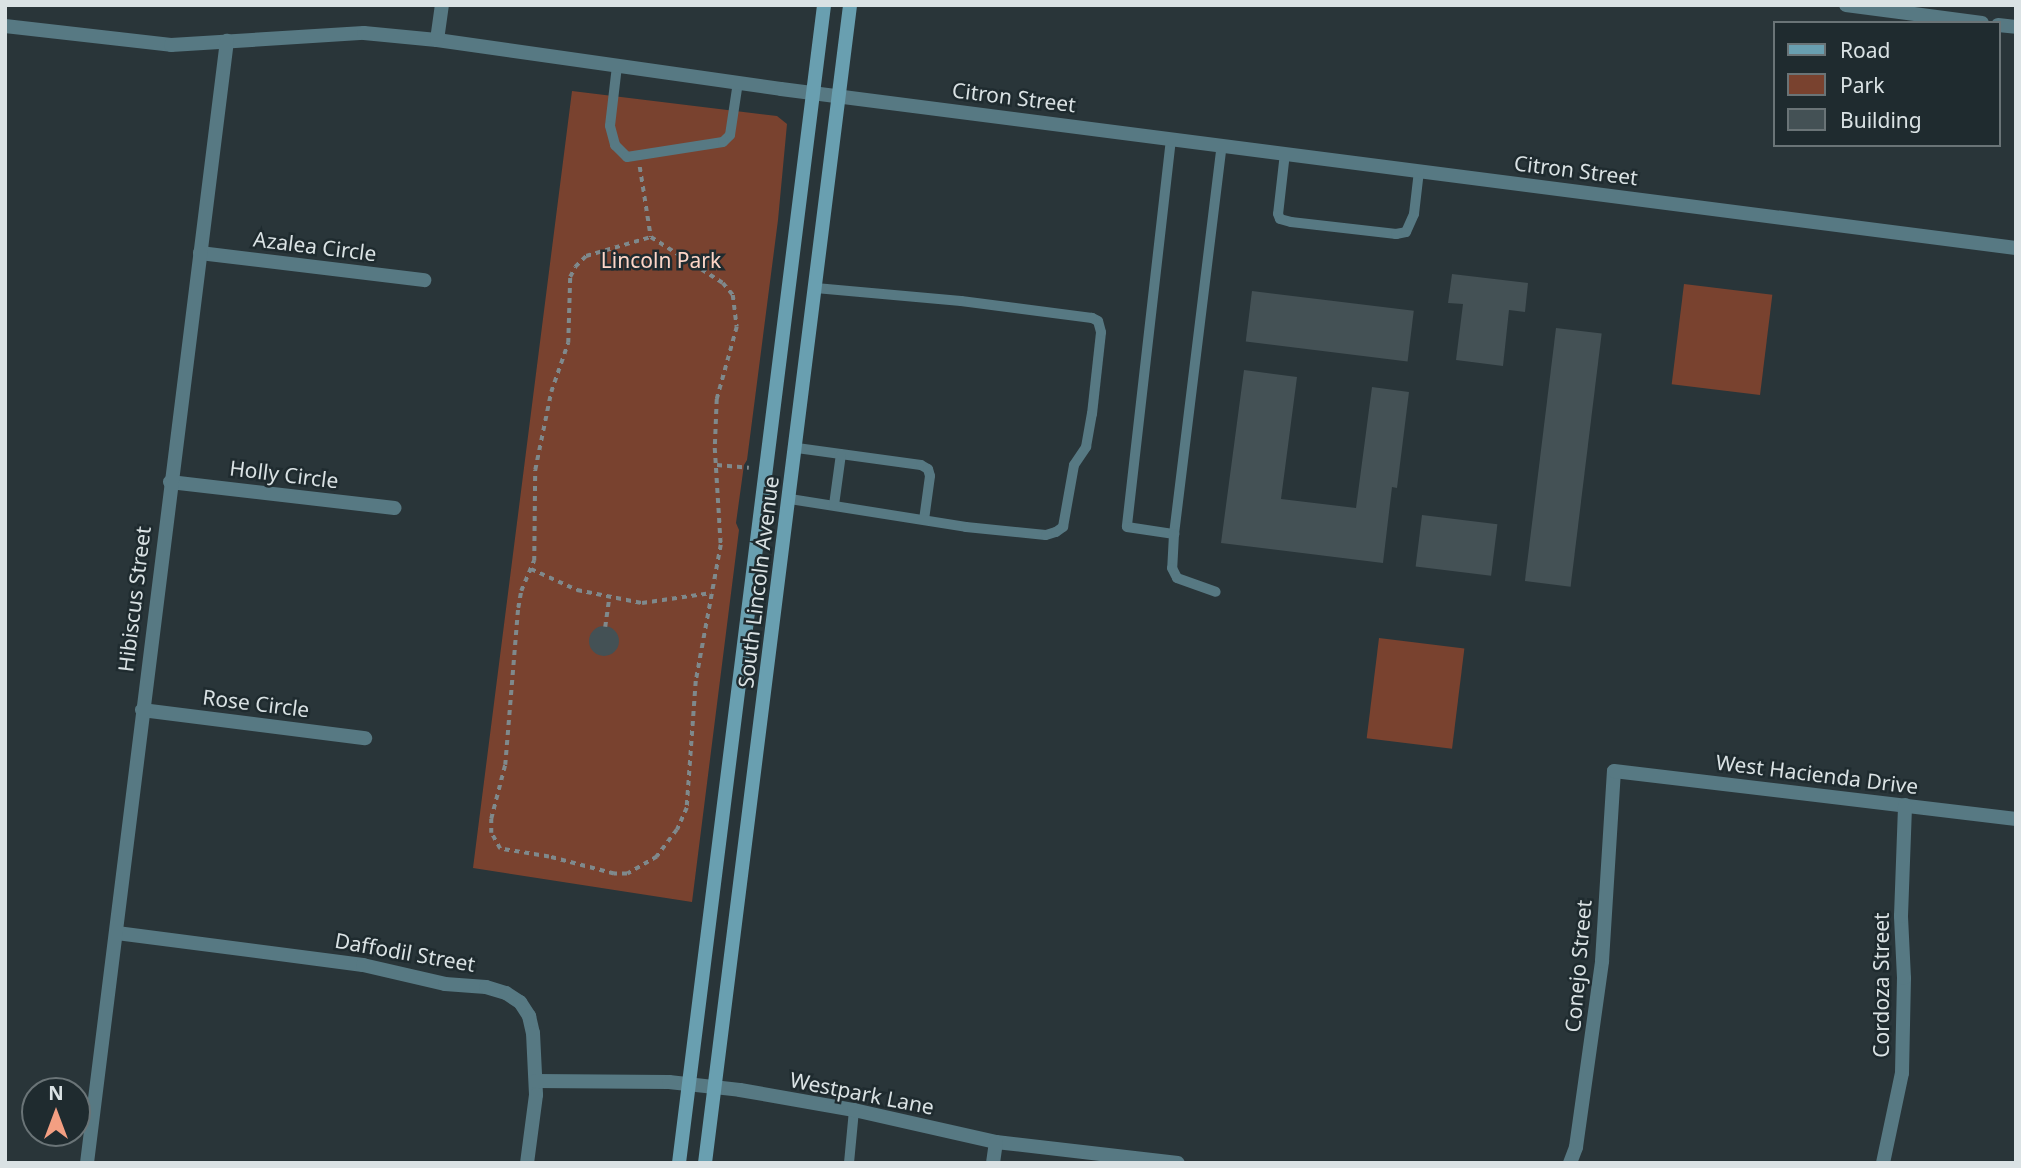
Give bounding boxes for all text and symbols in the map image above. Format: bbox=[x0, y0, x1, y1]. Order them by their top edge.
legend bbox=[1772, 21, 2000, 147]
text: Road bbox=[1840, 36, 1890, 64]
text: Park bbox=[1840, 71, 1884, 99]
street label: Citron Street bbox=[951, 77, 1077, 117]
text: Building bbox=[1840, 106, 1922, 134]
street label: Citron Street bbox=[1513, 150, 1639, 190]
street label: Azalea Circle bbox=[252, 226, 378, 266]
park label: Lincoln Park bbox=[601, 247, 721, 273]
street label: Holly Circle bbox=[228, 455, 340, 493]
street label: South Lincoln Avenue bbox=[733, 475, 783, 689]
street label: Hibiscus Street bbox=[113, 525, 155, 673]
street label: Rose Circle bbox=[201, 684, 311, 722]
street label: West Hacienda Drive bbox=[1714, 749, 1920, 799]
street label: Conejo Street bbox=[1560, 899, 1596, 1033]
street label: Cordoza Street bbox=[1868, 912, 1894, 1058]
street label: Daffodil Street bbox=[333, 927, 477, 977]
street label: Westpark Lane bbox=[788, 1067, 936, 1119]
north arrow bbox=[21, 1077, 91, 1147]
text: N bbox=[48, 1080, 64, 1106]

